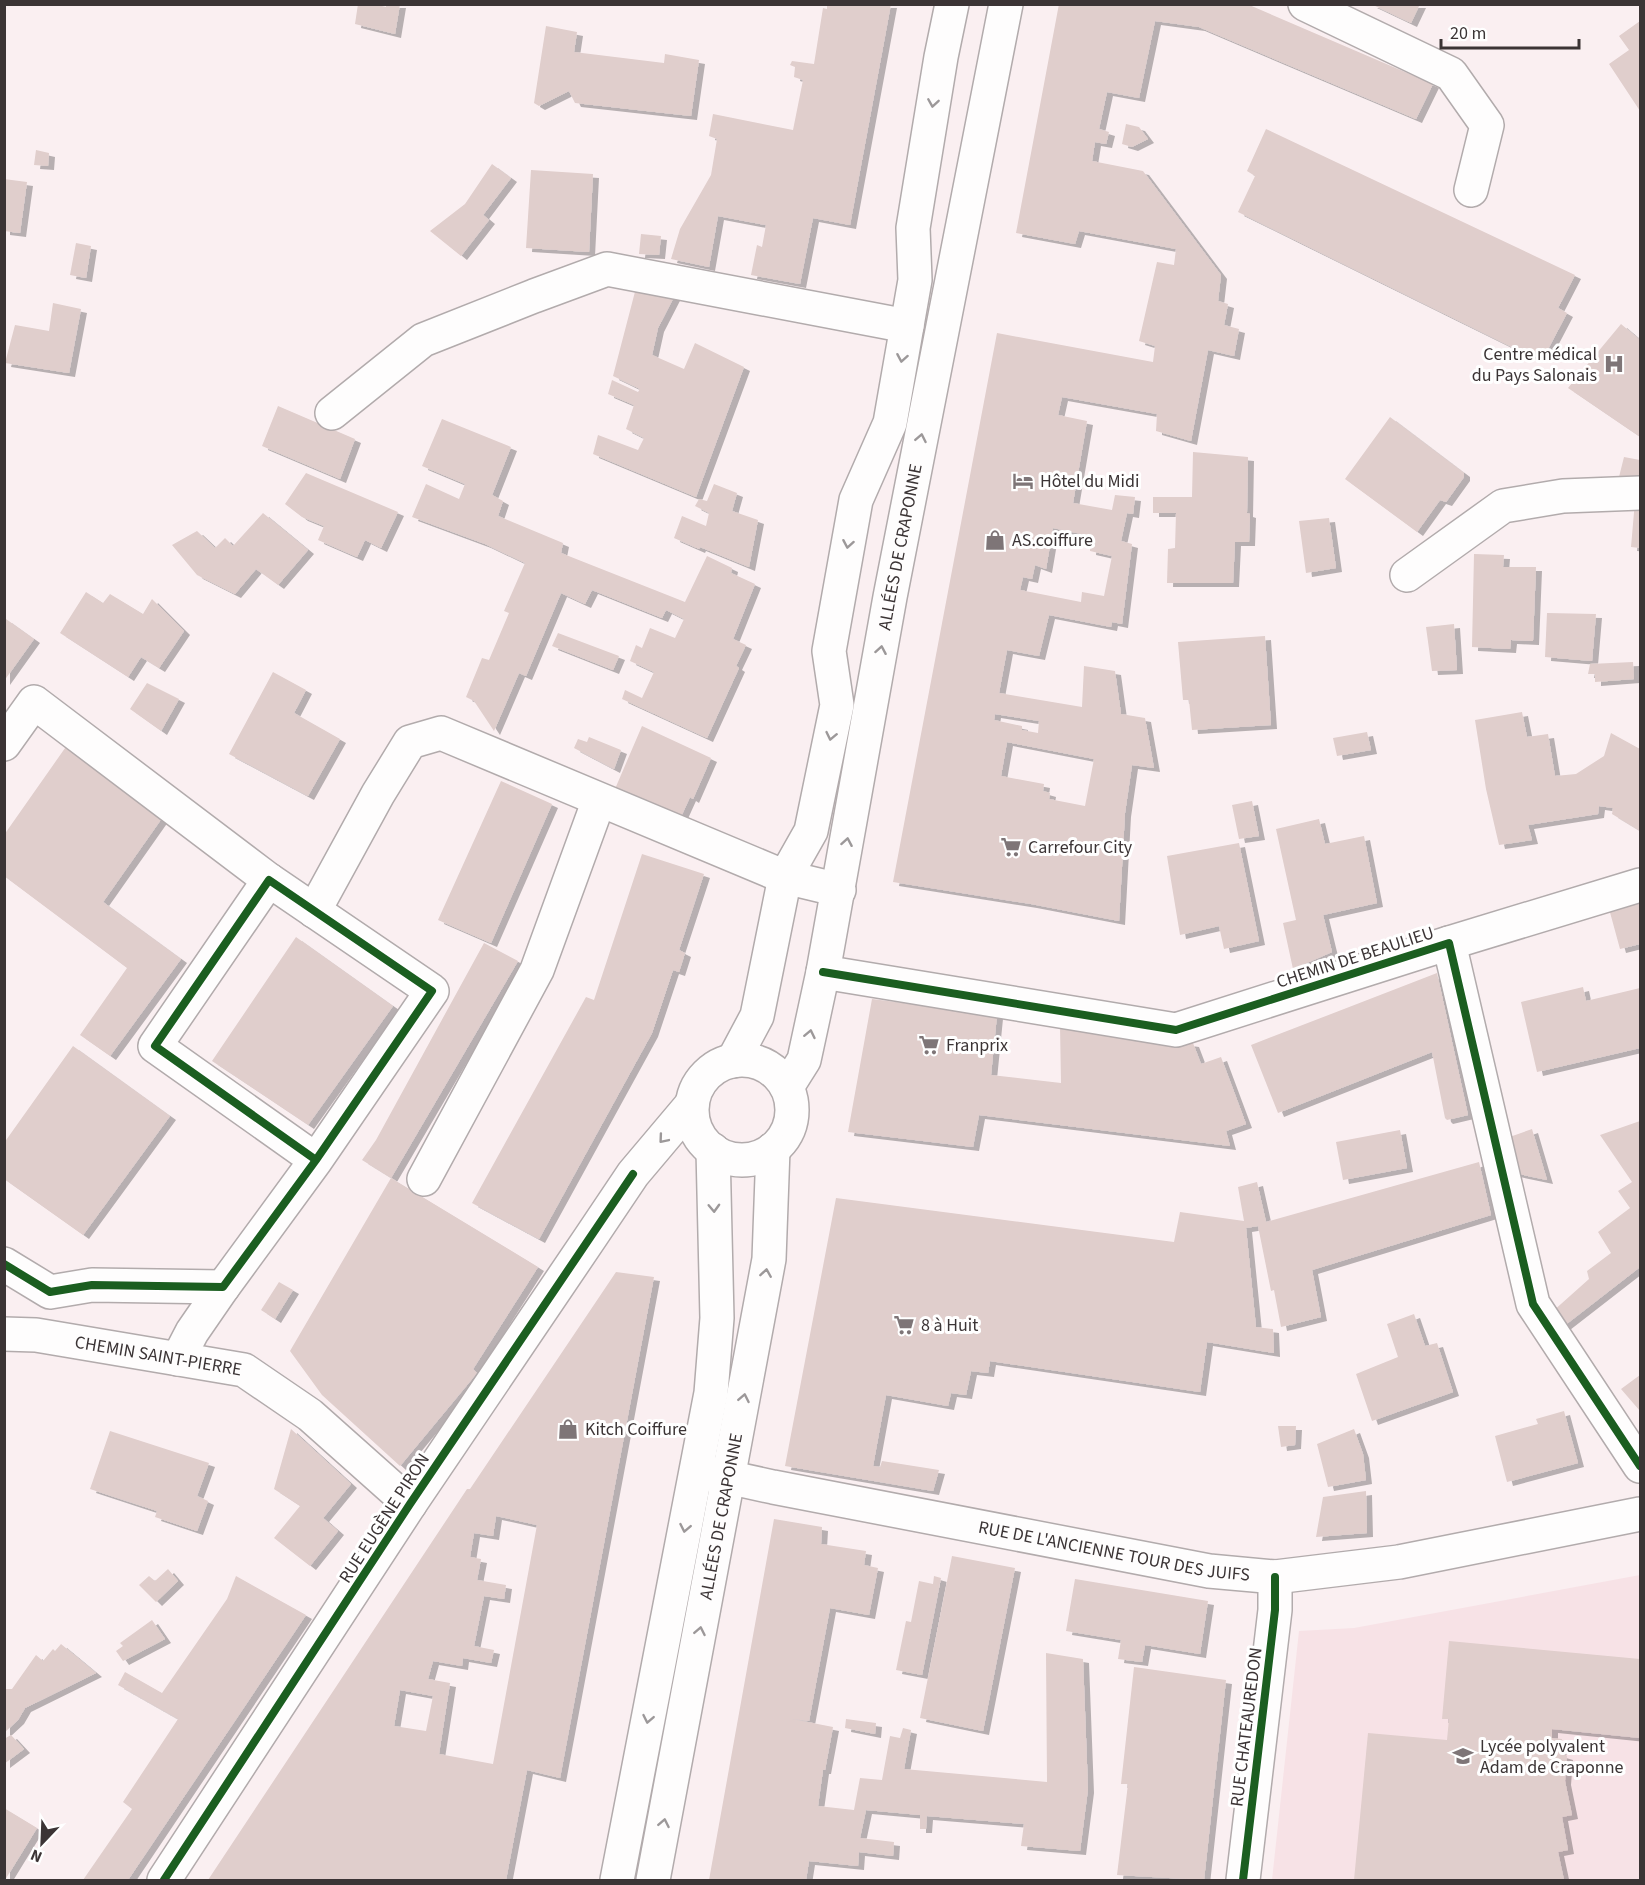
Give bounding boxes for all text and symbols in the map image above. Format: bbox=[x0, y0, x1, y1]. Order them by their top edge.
scale bar bbox=[1441, 12, 1579, 50]
text: 20 m bbox=[1450, 21, 1486, 46]
one-way arrow bbox=[927, 98, 940, 108]
place label: Centre médical du Pays Salonais bbox=[1472, 342, 1597, 388]
hospital icon: Centre médical du Pays Salonais bbox=[1602, 352, 1626, 376]
one-way arrow bbox=[896, 354, 908, 363]
one-way arrow bbox=[914, 434, 927, 444]
street label: ALLÉES DE CRAPONNE bbox=[872, 462, 929, 632]
hotel icon: Hôtel du Midi bbox=[1011, 469, 1035, 493]
place label: Hôtel du Midi bbox=[1040, 469, 1139, 494]
shop icon: AS.coiffure bbox=[983, 528, 1007, 552]
place label: AS.coiffure bbox=[1012, 528, 1093, 553]
one-way arrow bbox=[842, 539, 855, 549]
one-way arrow bbox=[874, 646, 887, 656]
one-way arrow bbox=[825, 731, 838, 741]
supermarket icon: Carrefour City bbox=[999, 835, 1023, 859]
place label: Carrefour City bbox=[1028, 835, 1133, 860]
one-way arrow bbox=[840, 838, 853, 848]
street label: CHEMIN DE BEAULIEU bbox=[1273, 920, 1437, 995]
one-way arrow bbox=[802, 1029, 815, 1039]
supermarket icon: Franprix bbox=[917, 1033, 941, 1057]
place label: Franprix bbox=[946, 1033, 1008, 1058]
one-way arrow bbox=[659, 1132, 670, 1143]
one-way arrow bbox=[708, 1204, 721, 1213]
one-way arrow bbox=[760, 1268, 772, 1278]
supermarket icon: 8 à Huit bbox=[892, 1313, 916, 1337]
place label: 8 à Huit bbox=[921, 1313, 978, 1338]
street label: CHEMIN SAINT-PIERRE bbox=[73, 1330, 243, 1382]
one-way arrow bbox=[737, 1394, 750, 1404]
shop icon: Kitch Coiffure bbox=[556, 1417, 580, 1441]
place label: Kitch Coiffure bbox=[585, 1417, 687, 1442]
street label: ALLÉES DE CRAPONNE bbox=[694, 1431, 749, 1602]
street label: RUE EUGÈNE PIRON bbox=[333, 1449, 436, 1588]
street label: RUE DE L'ANCIENNE TOUR DES JUIFS bbox=[976, 1515, 1251, 1588]
one-way arrow bbox=[679, 1523, 692, 1533]
one-way arrow bbox=[693, 1627, 706, 1637]
street label: RUE CHATEAUREDON bbox=[1224, 1646, 1269, 1808]
one-way arrow bbox=[642, 1714, 655, 1724]
place label: Lycée polyvalent Adam de Craponne bbox=[1480, 1734, 1623, 1780]
school or university icon: Lycée polyvalent Adam de Craponne bbox=[1451, 1744, 1475, 1768]
north arrow bbox=[12, 1813, 72, 1873]
one-way arrow bbox=[657, 1818, 670, 1828]
text: N bbox=[27, 1844, 46, 1868]

